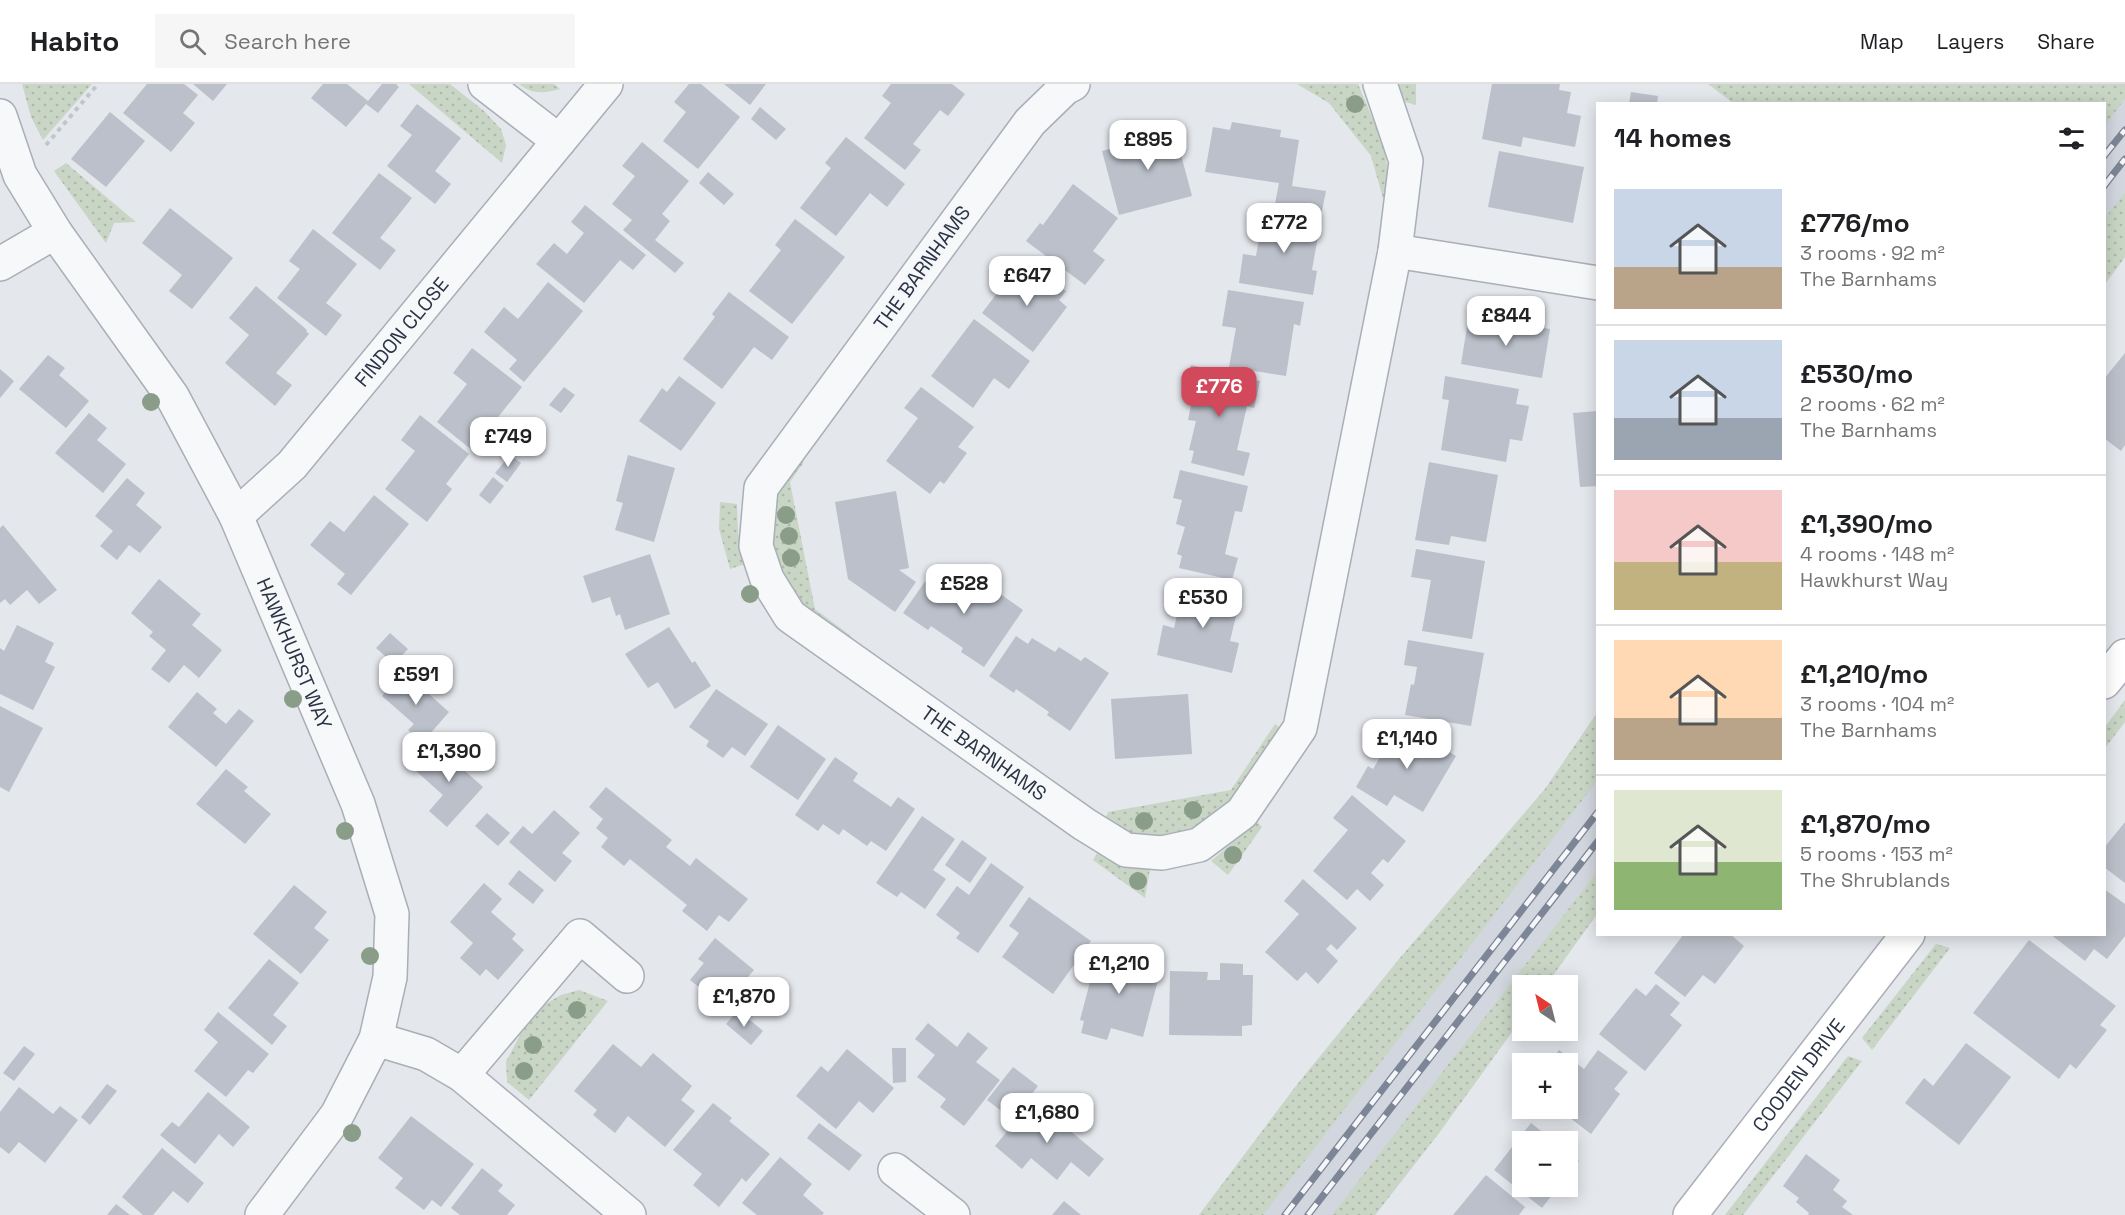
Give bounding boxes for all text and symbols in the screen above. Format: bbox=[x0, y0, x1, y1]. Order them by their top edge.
search box bbox=[155, 14, 575, 68]
text: Habito bbox=[30, 23, 119, 59]
icon: search bbox=[176, 25, 209, 58]
text: Search here bbox=[224, 27, 351, 55]
text: Map bbox=[1860, 28, 1904, 55]
text: Layers bbox=[1937, 28, 2004, 55]
text: Share bbox=[2037, 28, 2095, 55]
pin: £895 bbox=[1112, 120, 1184, 171]
text: 14 homes bbox=[1614, 121, 1732, 155]
icon: filters bbox=[2055, 122, 2088, 155]
text: £895 bbox=[1123, 126, 1173, 152]
street label: THE BARNHAMS bbox=[868, 200, 976, 336]
pin: £772 bbox=[1248, 203, 1320, 254]
text: £776/mo bbox=[1800, 206, 1910, 240]
text: £772 bbox=[1261, 209, 1307, 235]
icon: home bbox=[1662, 213, 1734, 285]
text: 3 rooms · 92 m² bbox=[1800, 240, 1945, 266]
pin: £647 bbox=[991, 256, 1063, 307]
text: £647 bbox=[1003, 262, 1051, 288]
text: The Barnhams bbox=[1800, 266, 1937, 292]
street label: FINDON CLOSE bbox=[349, 272, 454, 392]
pin: £844 bbox=[1470, 296, 1542, 347]
text: £844 bbox=[1481, 302, 1531, 328]
text: £530/mo bbox=[1800, 357, 1913, 391]
icon: home bbox=[1662, 364, 1734, 436]
pin: £776 bbox=[1183, 367, 1255, 418]
text: £776 bbox=[1195, 373, 1243, 399]
text: 2 rooms · 62 m² bbox=[1800, 391, 1945, 417]
pin: £749 bbox=[472, 417, 544, 468]
text: The Barnhams bbox=[1800, 417, 1937, 443]
text: £749 bbox=[484, 423, 532, 449]
text: £1,390/mo bbox=[1800, 507, 1933, 541]
icon: home bbox=[1662, 514, 1734, 586]
text: 4 rooms · 148 m² bbox=[1800, 541, 1954, 567]
pin: £528 bbox=[928, 564, 1000, 615]
text: Hawkhurst Way bbox=[1800, 567, 1948, 593]
text: £528 bbox=[940, 570, 988, 596]
street label: HAWKHURST WAY bbox=[251, 574, 338, 733]
pin: £530 bbox=[1167, 578, 1239, 629]
text: £530 bbox=[1178, 584, 1228, 610]
pin: £591 bbox=[380, 655, 452, 706]
text: £1,210/mo bbox=[1800, 657, 1928, 691]
text: £591 bbox=[393, 661, 439, 687]
icon: home bbox=[1662, 664, 1734, 736]
text: 3 rooms · 104 m² bbox=[1800, 691, 1954, 717]
street label: THE BARNHAMS bbox=[916, 700, 1052, 807]
text: The Barnhams bbox=[1800, 717, 1937, 743]
pin: £1,140 bbox=[1358, 719, 1456, 770]
text: £1,140 bbox=[1376, 725, 1438, 751]
pin: £1,390 bbox=[400, 732, 498, 783]
text: £1,390 bbox=[416, 738, 482, 764]
text: £1,870/mo bbox=[1800, 807, 1931, 841]
icon: home bbox=[1662, 814, 1734, 886]
text: 5 rooms · 153 m² bbox=[1800, 841, 1953, 867]
text: The Shrublands bbox=[1800, 867, 1950, 893]
pin: £1,210 bbox=[1070, 944, 1168, 995]
text: £1,210 bbox=[1088, 950, 1150, 976]
north arrow bbox=[1512, 975, 1578, 1041]
map controls bbox=[1512, 975, 1578, 1197]
pin: £1,870 bbox=[695, 977, 793, 1028]
text: £1,870 bbox=[712, 983, 776, 1009]
street label: COODEN DRIVE bbox=[1746, 1013, 1851, 1137]
button: + bbox=[1512, 1053, 1578, 1119]
pin: £1,680 bbox=[998, 1093, 1096, 1144]
text: £1,680 bbox=[1015, 1099, 1079, 1125]
button: − bbox=[1512, 1131, 1578, 1197]

